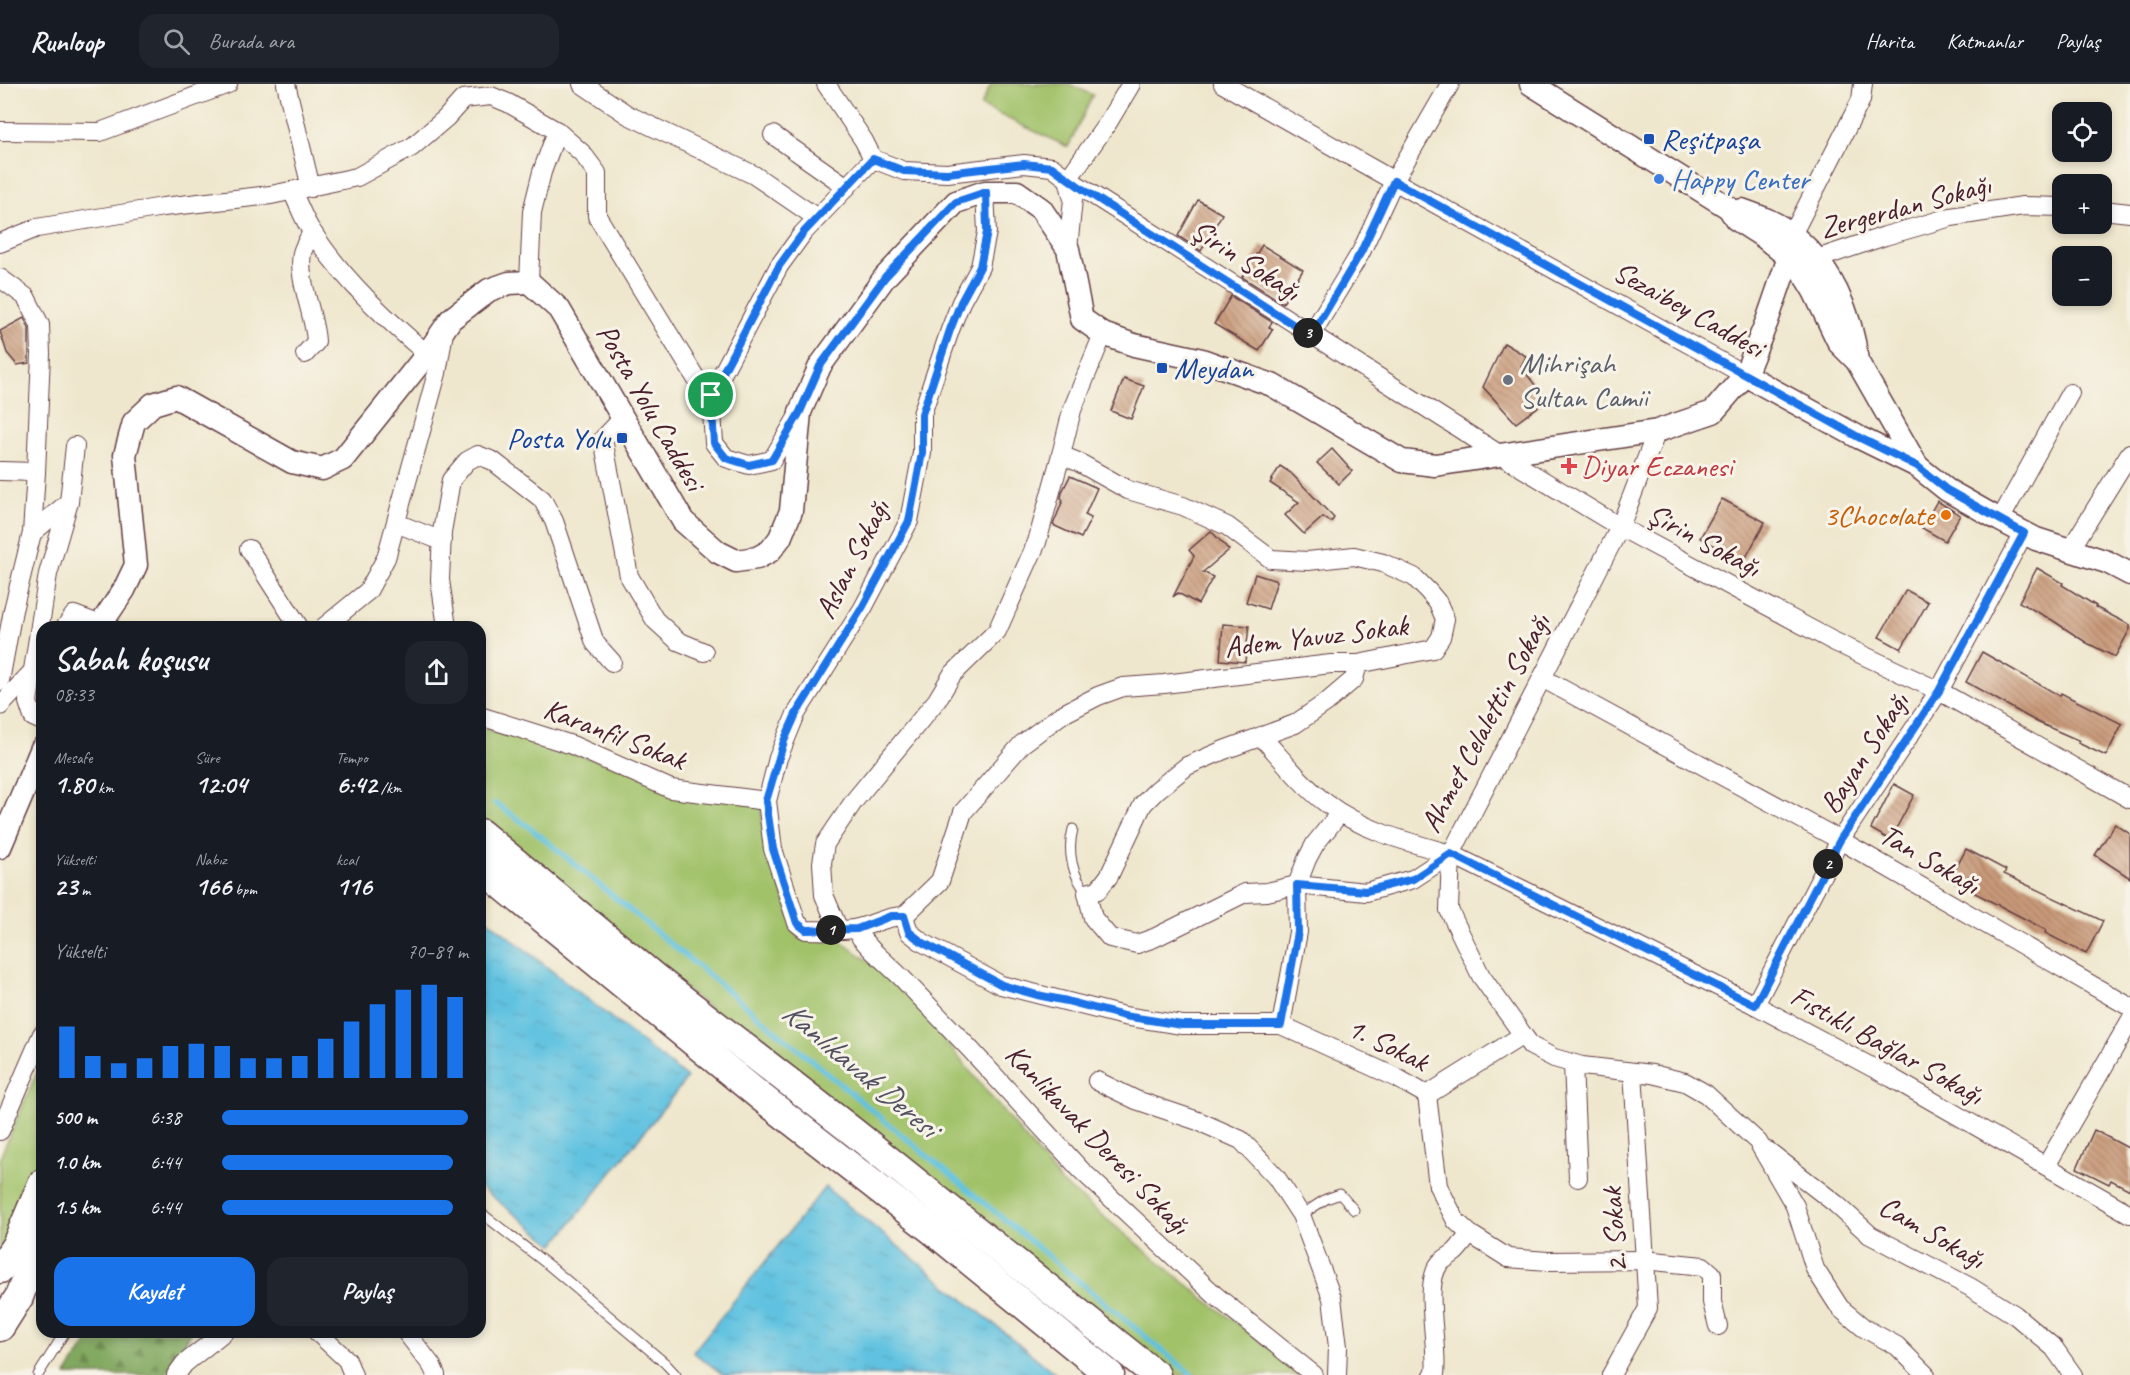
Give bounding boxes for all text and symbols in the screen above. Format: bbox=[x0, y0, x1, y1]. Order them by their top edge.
search box bbox=[139, 14, 559, 68]
text: Runloop bbox=[30, 24, 103, 59]
icon: search bbox=[160, 25, 193, 58]
text: Burada ara bbox=[208, 27, 294, 55]
text: Harita bbox=[1866, 28, 1914, 54]
text: Katmanlar bbox=[1947, 28, 2023, 54]
text: Paylaş bbox=[2056, 28, 2100, 54]
map controls bbox=[2052, 102, 2112, 306]
button: locate bbox=[2052, 102, 2112, 162]
place label: Reşitpaşa bbox=[1661, 120, 1761, 158]
marker: Reşitpaşa bbox=[1642, 132, 1656, 146]
place label: Happy Center bbox=[1671, 160, 1812, 198]
street label: Zergerdan Sokağı bbox=[1815, 165, 1996, 247]
marker: Happy Center bbox=[1652, 172, 1666, 186]
button: + bbox=[2052, 174, 2112, 234]
street label: Şirin Sokağı bbox=[1184, 211, 1309, 310]
button: − bbox=[2052, 246, 2112, 306]
street label: Sezaibey Caddesi bbox=[1607, 252, 1774, 368]
street label: Posta Yolu Caddesi bbox=[588, 317, 716, 500]
pin: 3 bbox=[1293, 318, 1323, 348]
text: 3 bbox=[1304, 323, 1312, 343]
place label: Mihrişah Sultan Camii bbox=[1520, 344, 1651, 416]
place label: Meydan bbox=[1174, 349, 1254, 387]
marker: Meydan bbox=[1155, 361, 1169, 375]
pin bbox=[685, 369, 736, 420]
marker: Mihrişah Sultan Camii bbox=[1501, 373, 1515, 387]
icon: arrive bbox=[694, 378, 727, 411]
place label: Posta Yolu bbox=[507, 419, 612, 457]
marker: Posta Yolu bbox=[615, 431, 629, 445]
place label: Diyar Eczanesi bbox=[1581, 447, 1736, 485]
marker: Diyar Eczanesi bbox=[1562, 459, 1576, 473]
street label: Aslan Sokağı bbox=[806, 492, 899, 625]
street label: Şirin Sokağı bbox=[1641, 494, 1768, 586]
place label: 3Chocolate bbox=[1824, 496, 1936, 534]
marker: 3Chocolate bbox=[1939, 508, 1953, 522]
street label: Adem Yavuz Sokak bbox=[1222, 606, 1412, 666]
street label: Ahmet Celalettin Sokağı bbox=[1411, 606, 1559, 839]
text: Sabah koşusu bbox=[54, 638, 208, 680]
button: share bbox=[405, 641, 468, 704]
text: 08:33 bbox=[54, 682, 94, 707]
street label: Bayan Sokağı bbox=[1811, 684, 1918, 821]
street label: Karanfil Sokak bbox=[538, 689, 693, 779]
text: Mesafe bbox=[54, 748, 92, 768]
text: Süre bbox=[195, 748, 220, 768]
text: Tempo bbox=[336, 748, 368, 768]
text: 1.80 bbox=[54, 768, 94, 801]
text: 12:04 bbox=[195, 768, 247, 801]
text: 6:42 bbox=[336, 768, 377, 801]
text: km bbox=[94, 778, 114, 798]
text: /km bbox=[377, 778, 402, 798]
street label: Tan Sokağı bbox=[1873, 815, 1988, 904]
pin: 2 bbox=[1813, 849, 1843, 879]
text: Yükselti bbox=[54, 850, 95, 870]
text: Nabız bbox=[195, 850, 227, 870]
text: kcal bbox=[336, 850, 357, 870]
text: 2 bbox=[1824, 854, 1832, 874]
text: 23 bbox=[54, 870, 77, 903]
text: 166 bbox=[195, 870, 231, 903]
text: 116 bbox=[336, 870, 372, 903]
text: m bbox=[77, 880, 90, 900]
text: bpm bbox=[231, 880, 257, 900]
pin: 1 bbox=[816, 915, 846, 945]
text: 1 bbox=[827, 920, 835, 940]
text: Yükselti bbox=[54, 939, 106, 964]
text: 70–89 m bbox=[407, 939, 468, 964]
street label: Fıstıklı Bağlar Sokağı bbox=[1784, 976, 1991, 1114]
water label: Kanlıkavak Deresi bbox=[774, 992, 952, 1151]
street label: 1. Sokak bbox=[1341, 1008, 1437, 1081]
street label: Kanlikavak Deresi Sokağı bbox=[997, 1036, 1200, 1243]
text: 500 m bbox=[54, 1105, 97, 1130]
text: 6:38 bbox=[150, 1105, 181, 1130]
text: 1.0 km bbox=[54, 1150, 101, 1175]
text: 6:44 bbox=[150, 1150, 181, 1175]
street label: 2. Sokak bbox=[1592, 1184, 1636, 1274]
street label: Cam Sokağı bbox=[1872, 1187, 1993, 1278]
text: 1.5 km bbox=[54, 1195, 100, 1220]
text: 6:44 bbox=[150, 1195, 181, 1220]
button: Kaydet bbox=[54, 1257, 255, 1326]
button: Paylaş bbox=[267, 1257, 468, 1326]

